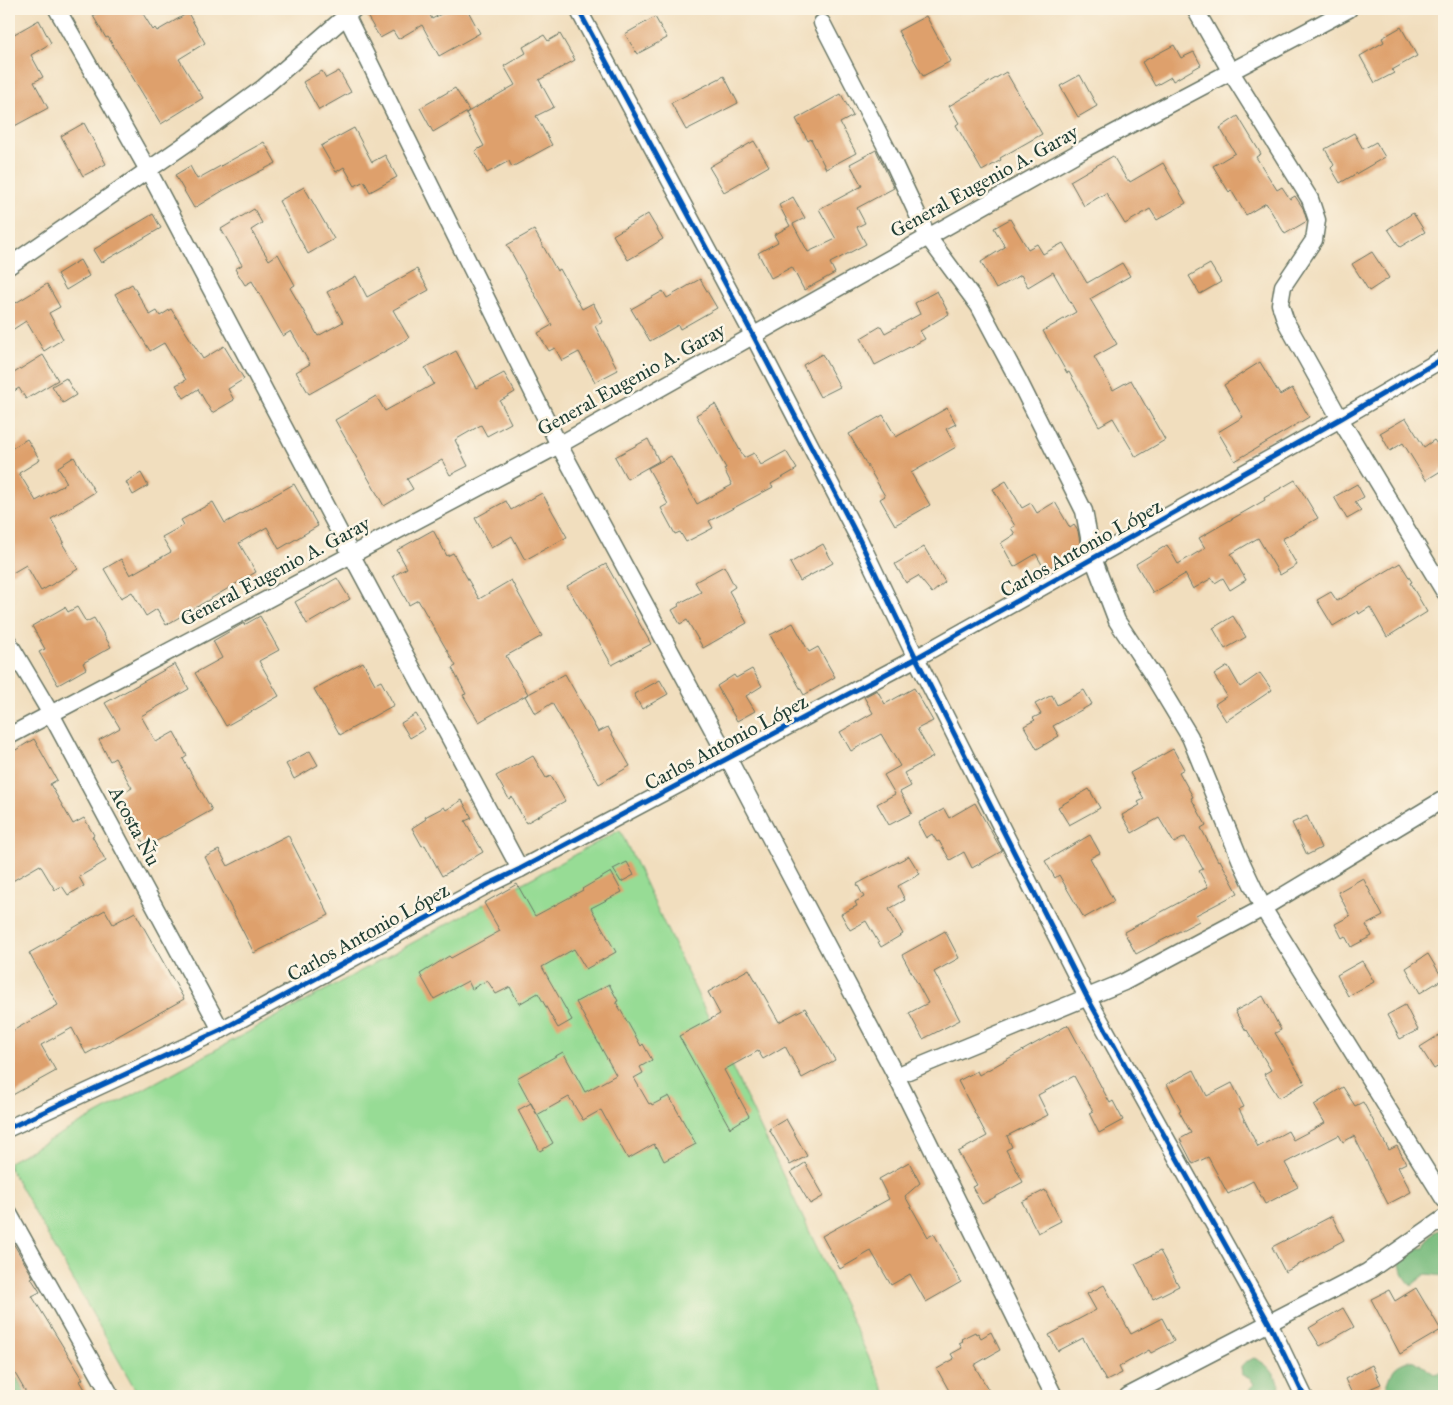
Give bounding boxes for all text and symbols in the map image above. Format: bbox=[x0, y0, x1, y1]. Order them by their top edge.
street label: General Eugenio A. Garay bbox=[886, 119, 1083, 244]
street label: General Eugenio A. Garay bbox=[533, 317, 730, 442]
street label: Carlos Antonio López bbox=[996, 494, 1166, 602]
street label: General Eugenio A. Garay bbox=[176, 511, 375, 632]
street label: Carlos Antonio López bbox=[640, 689, 812, 795]
street label: Acosta Ñu bbox=[104, 781, 167, 870]
street label: Carlos Antonio López bbox=[283, 878, 453, 986]

